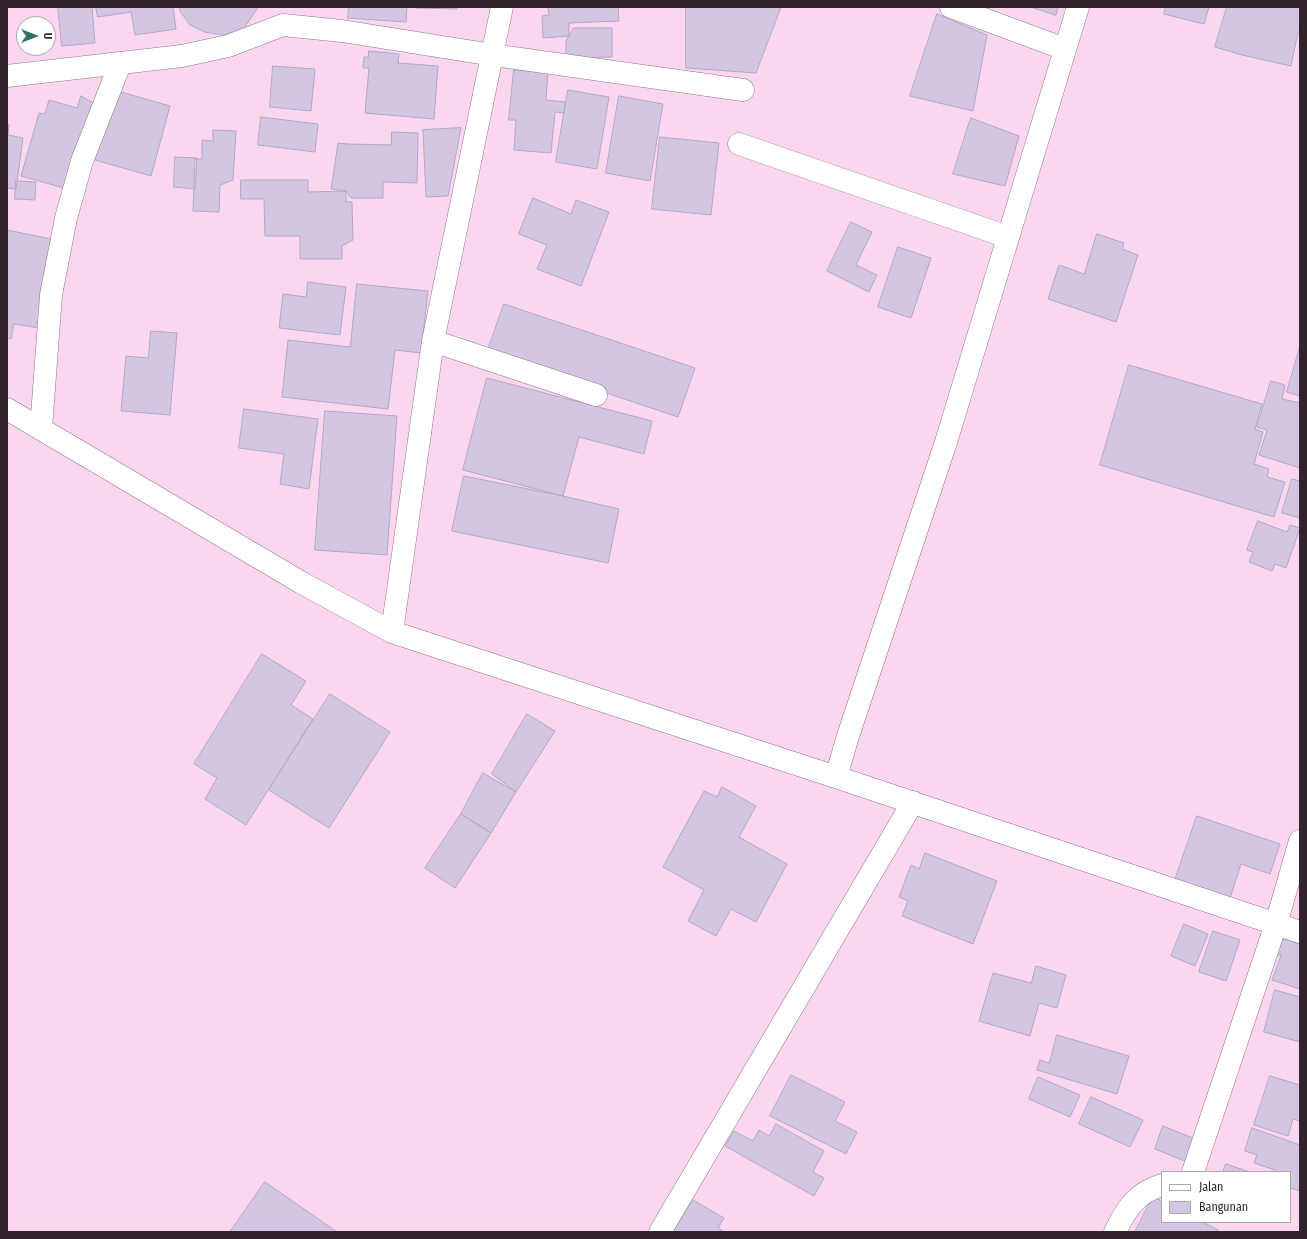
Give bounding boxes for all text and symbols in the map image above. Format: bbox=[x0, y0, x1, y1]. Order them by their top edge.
north arrow bbox=[16, 16, 56, 56]
text: U bbox=[41, 33, 54, 39]
legend bbox=[1161, 1171, 1291, 1223]
text: Jalan bbox=[1199, 1180, 1223, 1194]
text: Bangunan bbox=[1199, 1200, 1248, 1214]

